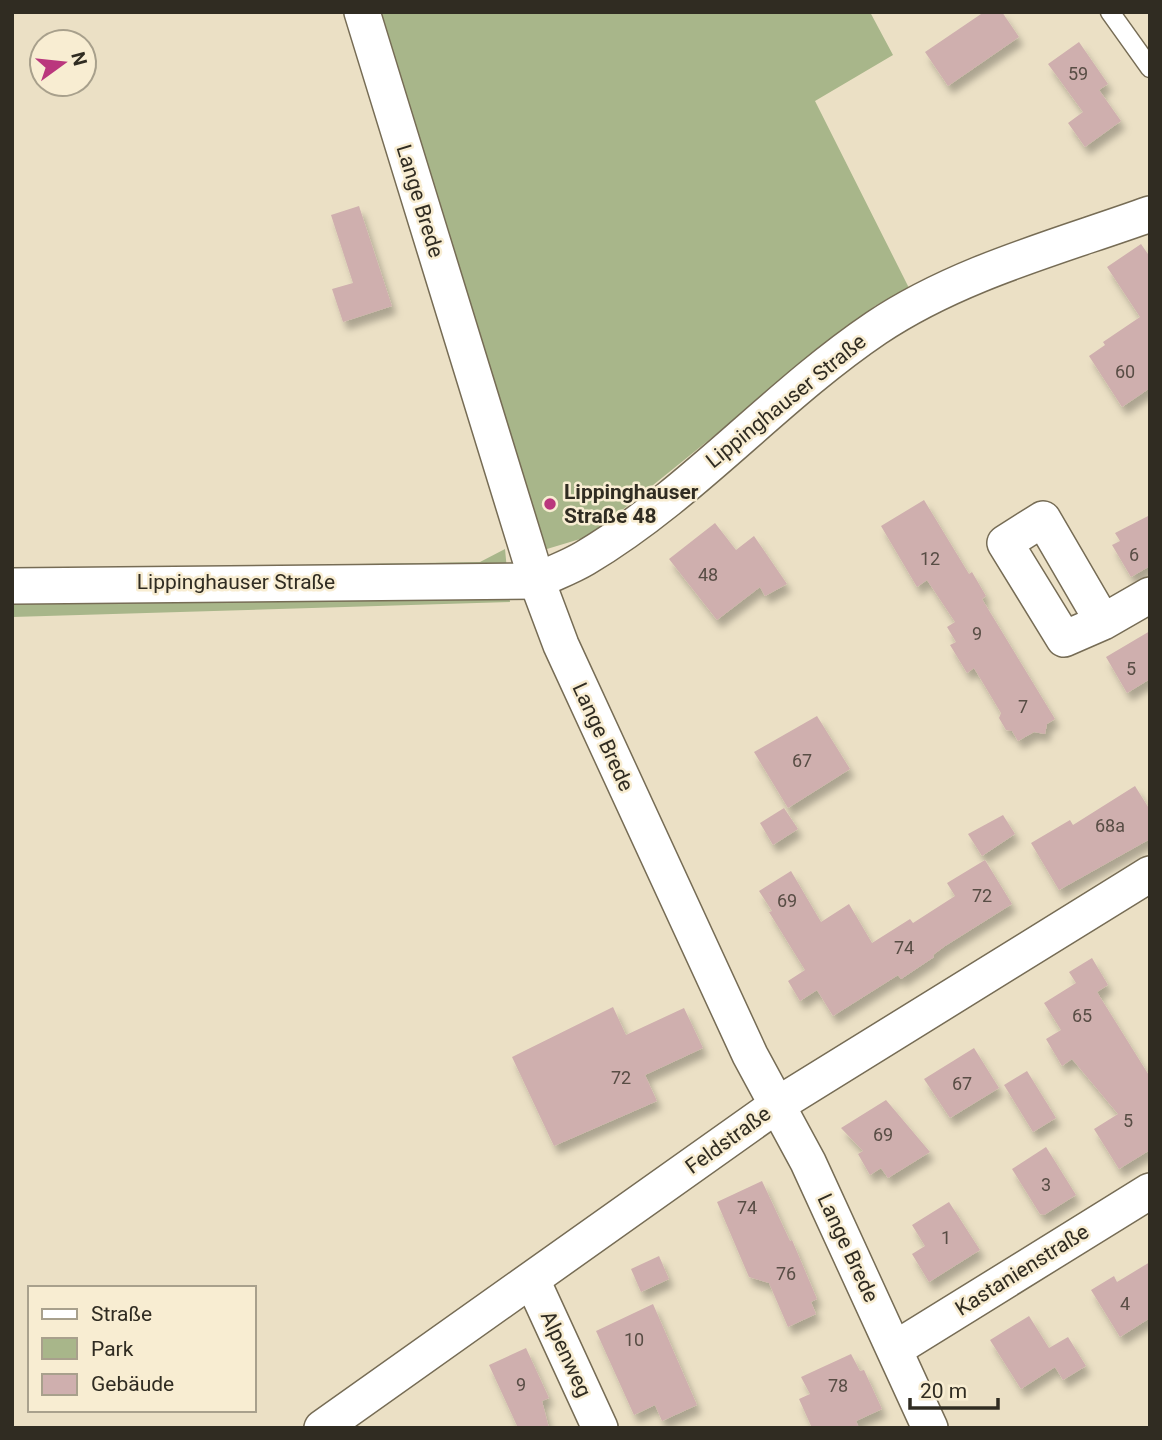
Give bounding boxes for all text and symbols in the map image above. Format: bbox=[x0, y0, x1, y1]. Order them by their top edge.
north arrow bbox=[28, 28, 98, 98]
text: N bbox=[66, 49, 92, 68]
house number: 59 bbox=[1068, 63, 1088, 84]
street label: Lange Brede bbox=[391, 142, 449, 260]
street label: Lippinghauser Straße bbox=[701, 329, 871, 473]
house number: 60 bbox=[1115, 361, 1135, 382]
place label: Lippinghauser Straße 48 bbox=[564, 480, 699, 528]
marker: Lippinghauser Straße 48 bbox=[542, 496, 558, 512]
house number: 6 bbox=[1129, 544, 1139, 565]
house number: 12 bbox=[920, 548, 940, 569]
house number: 48 bbox=[698, 564, 718, 585]
street label: Lippinghauser Straße bbox=[137, 570, 335, 594]
house number: 9 bbox=[972, 623, 982, 644]
house number: 5 bbox=[1126, 658, 1136, 679]
street label: Lange Brede bbox=[567, 679, 639, 795]
house number: 7 bbox=[1018, 696, 1028, 717]
house number: 67 bbox=[792, 750, 812, 771]
house number: 68a bbox=[1095, 815, 1125, 836]
house number: 72 bbox=[972, 885, 992, 906]
house number: 69 bbox=[777, 890, 797, 911]
house number: 74 bbox=[894, 937, 914, 958]
house number: 65 bbox=[1072, 1005, 1092, 1026]
house number: 72 bbox=[611, 1067, 631, 1088]
house number: 67 bbox=[952, 1073, 972, 1094]
street label: Feldstraße bbox=[681, 1101, 775, 1179]
house number: 5 bbox=[1123, 1110, 1133, 1131]
house number: 69 bbox=[873, 1124, 893, 1145]
house number: 3 bbox=[1041, 1174, 1051, 1195]
street label: Lange Brede bbox=[812, 1190, 884, 1306]
house number: 74 bbox=[737, 1197, 757, 1218]
street label: Kastanienstraße bbox=[951, 1219, 1093, 1321]
house number: 1 bbox=[941, 1227, 951, 1248]
house number: 76 bbox=[776, 1263, 796, 1284]
legend bbox=[28, 1286, 256, 1412]
house number: 4 bbox=[1120, 1293, 1130, 1314]
text: Straße bbox=[91, 1302, 152, 1326]
street label: Alpenweg bbox=[536, 1307, 596, 1401]
house number: 10 bbox=[624, 1329, 644, 1350]
text: Park bbox=[91, 1337, 134, 1361]
scale bar bbox=[910, 1366, 998, 1410]
text: Gebäude bbox=[91, 1372, 174, 1396]
house number: 9 bbox=[516, 1374, 526, 1395]
house number: 78 bbox=[828, 1375, 848, 1396]
text: 20 m bbox=[920, 1379, 967, 1403]

